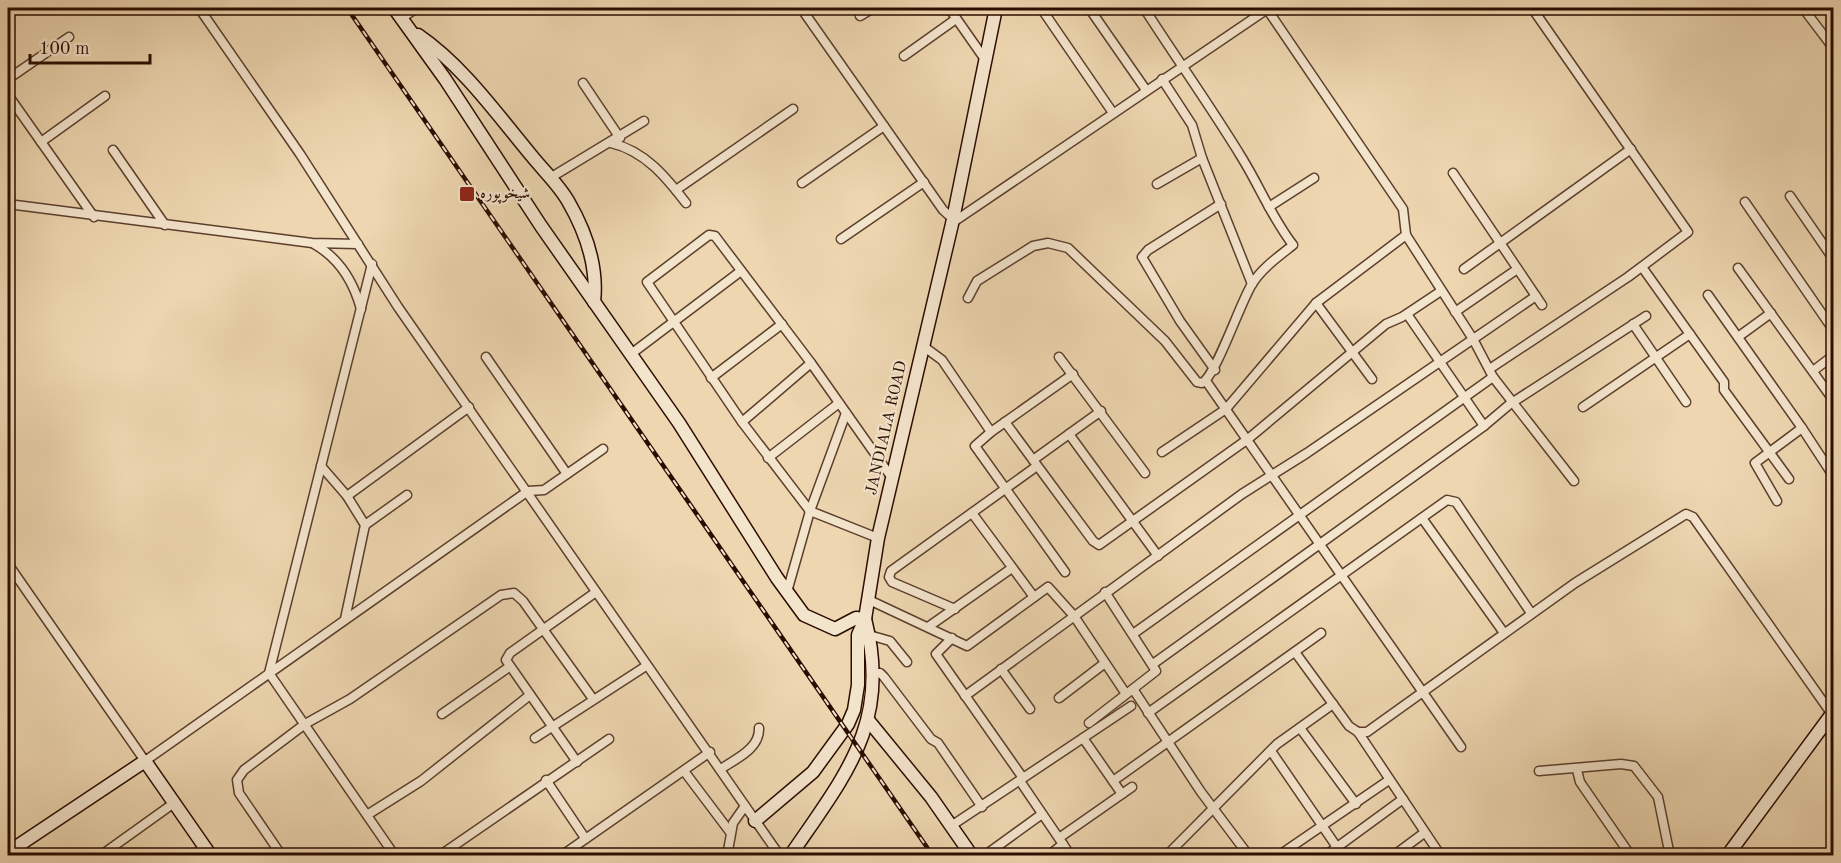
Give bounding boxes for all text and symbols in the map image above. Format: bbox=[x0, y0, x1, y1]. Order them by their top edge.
scale bar bbox=[30, 27, 150, 65]
text: 100 m bbox=[39, 40, 90, 58]
marker: شیخوپورہ bbox=[458, 185, 476, 203]
place label: شیخوپورہ bbox=[480, 186, 530, 204]
street label: JANDIALA ROAD bbox=[864, 359, 910, 497]

